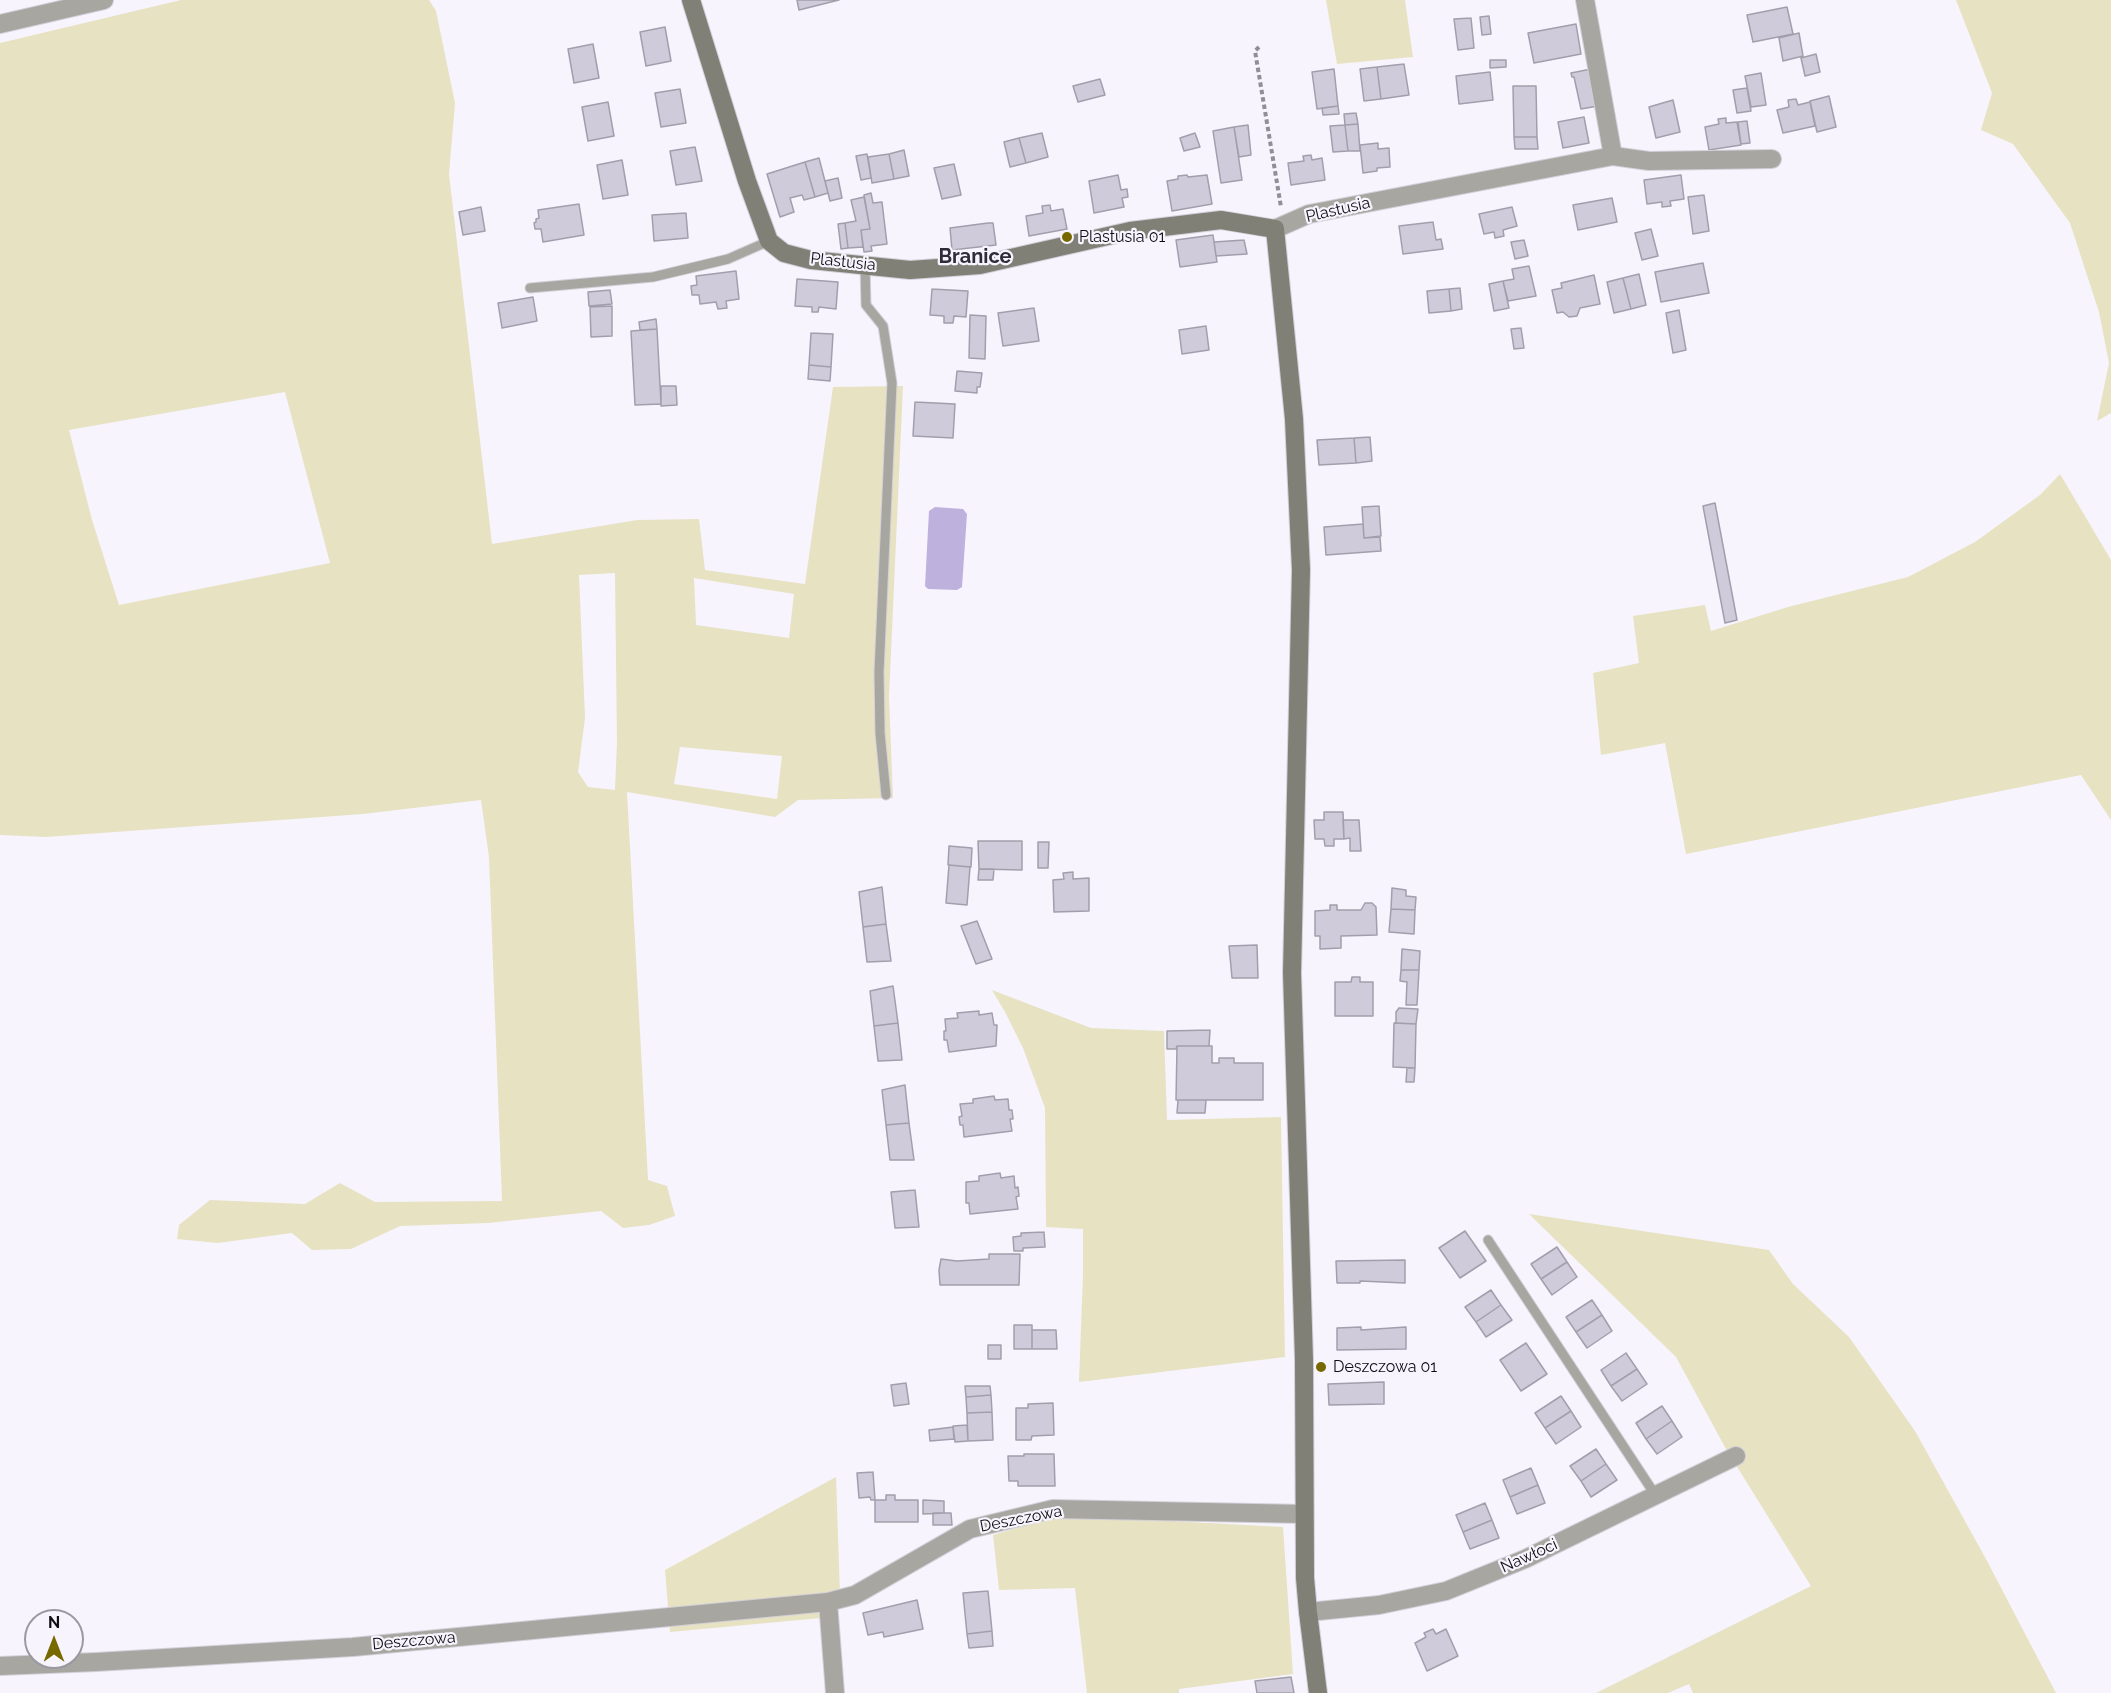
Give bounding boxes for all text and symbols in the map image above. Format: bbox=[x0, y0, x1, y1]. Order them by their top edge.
street label: Plastusia bbox=[1304, 193, 1372, 227]
place label: Plastusia 01 bbox=[1079, 227, 1165, 247]
marker: Plastusia 01 bbox=[1060, 230, 1074, 244]
district label: Branice bbox=[938, 245, 1012, 269]
street label: Plastusia bbox=[809, 249, 877, 275]
place label: Deszczowa 01 bbox=[1333, 1357, 1437, 1377]
marker: Deszczowa 01 bbox=[1314, 1360, 1328, 1374]
street label: Deszczowa bbox=[978, 1502, 1064, 1536]
street label: Nawłoci bbox=[1498, 1535, 1560, 1577]
north arrow bbox=[24, 1609, 84, 1669]
text: N bbox=[48, 1613, 60, 1632]
street label: Deszczowa bbox=[372, 1628, 456, 1654]

